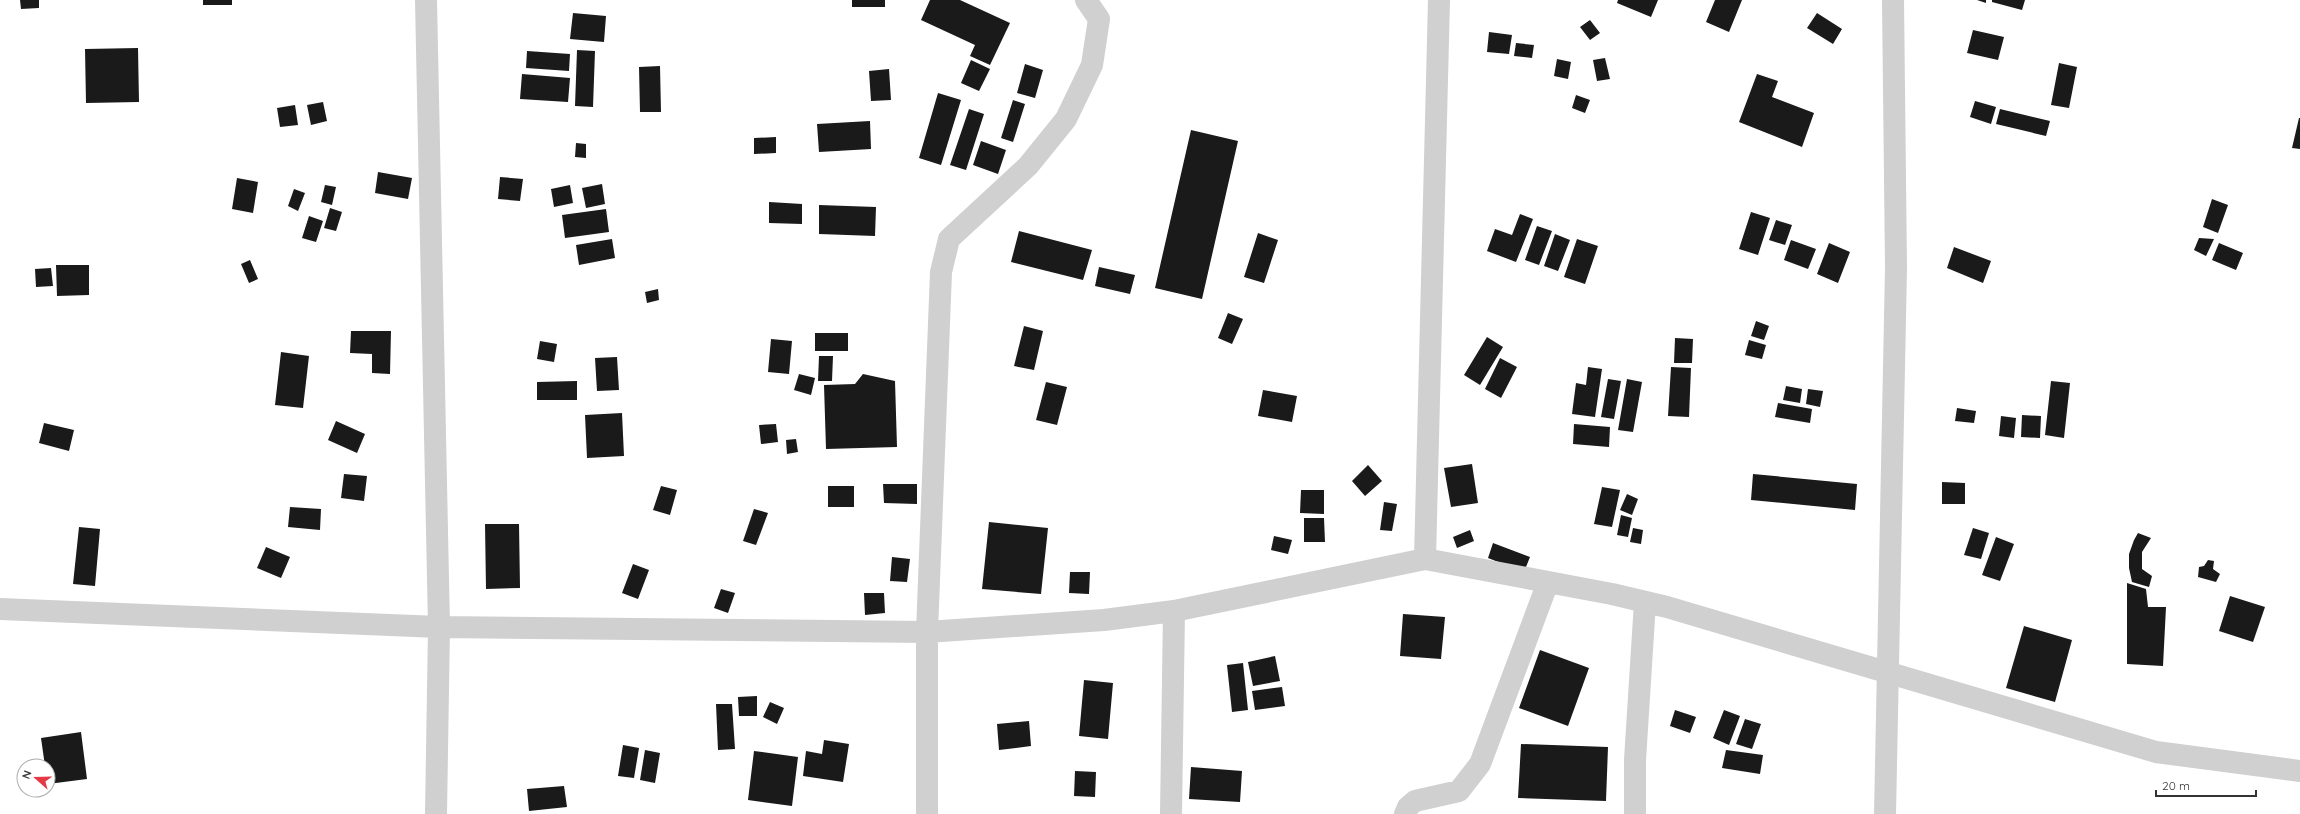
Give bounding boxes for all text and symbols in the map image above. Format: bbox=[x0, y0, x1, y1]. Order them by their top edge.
north arrow bbox=[16, 758, 56, 798]
text: N bbox=[19, 768, 35, 781]
scale bar bbox=[2156, 772, 2256, 798]
text: 20 m bbox=[2162, 778, 2190, 793]

